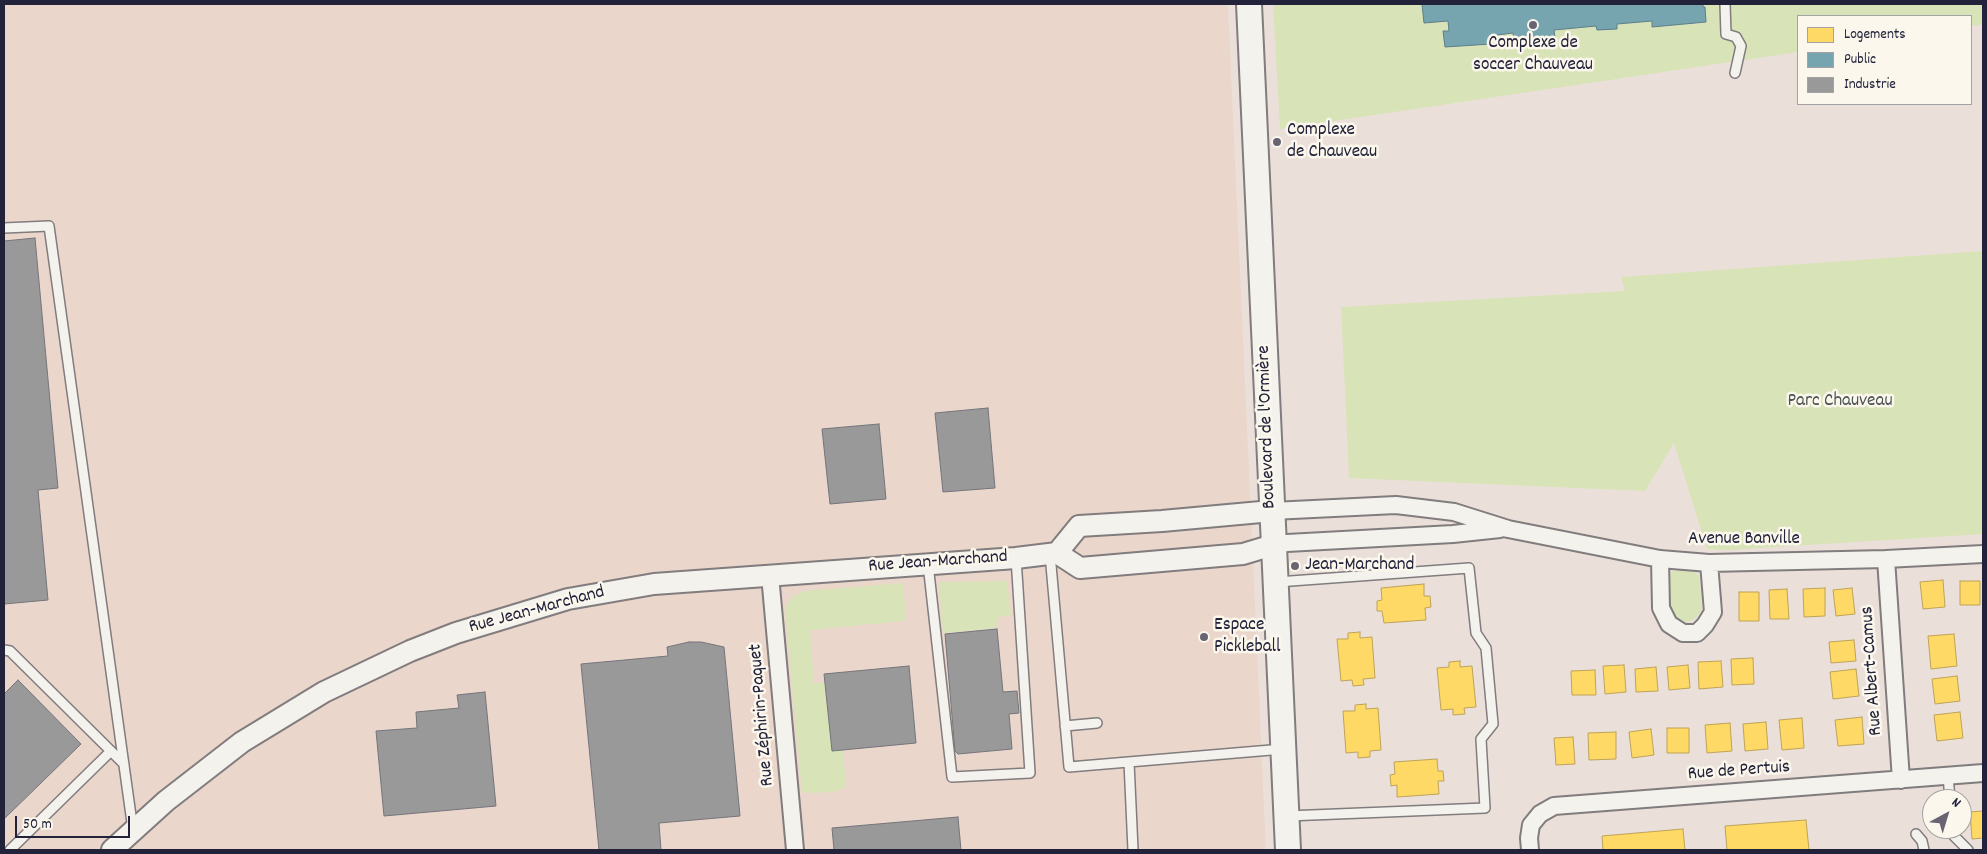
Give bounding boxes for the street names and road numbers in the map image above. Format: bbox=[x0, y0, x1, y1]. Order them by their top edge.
street label: Boulevard de l'Ormière bbox=[1254, 345, 1282, 509]
street label: Avenue Banville bbox=[1688, 529, 1800, 551]
street label: Rue Jean-Marchand bbox=[868, 547, 1008, 579]
street label: Rue Jean-Marchand bbox=[467, 582, 607, 640]
street label: Rue Albert-Camus bbox=[1857, 605, 1889, 737]
street label: Rue Zéphirin-Paquet bbox=[745, 643, 781, 787]
street label: Rue de Pertuis bbox=[1687, 757, 1791, 787]

